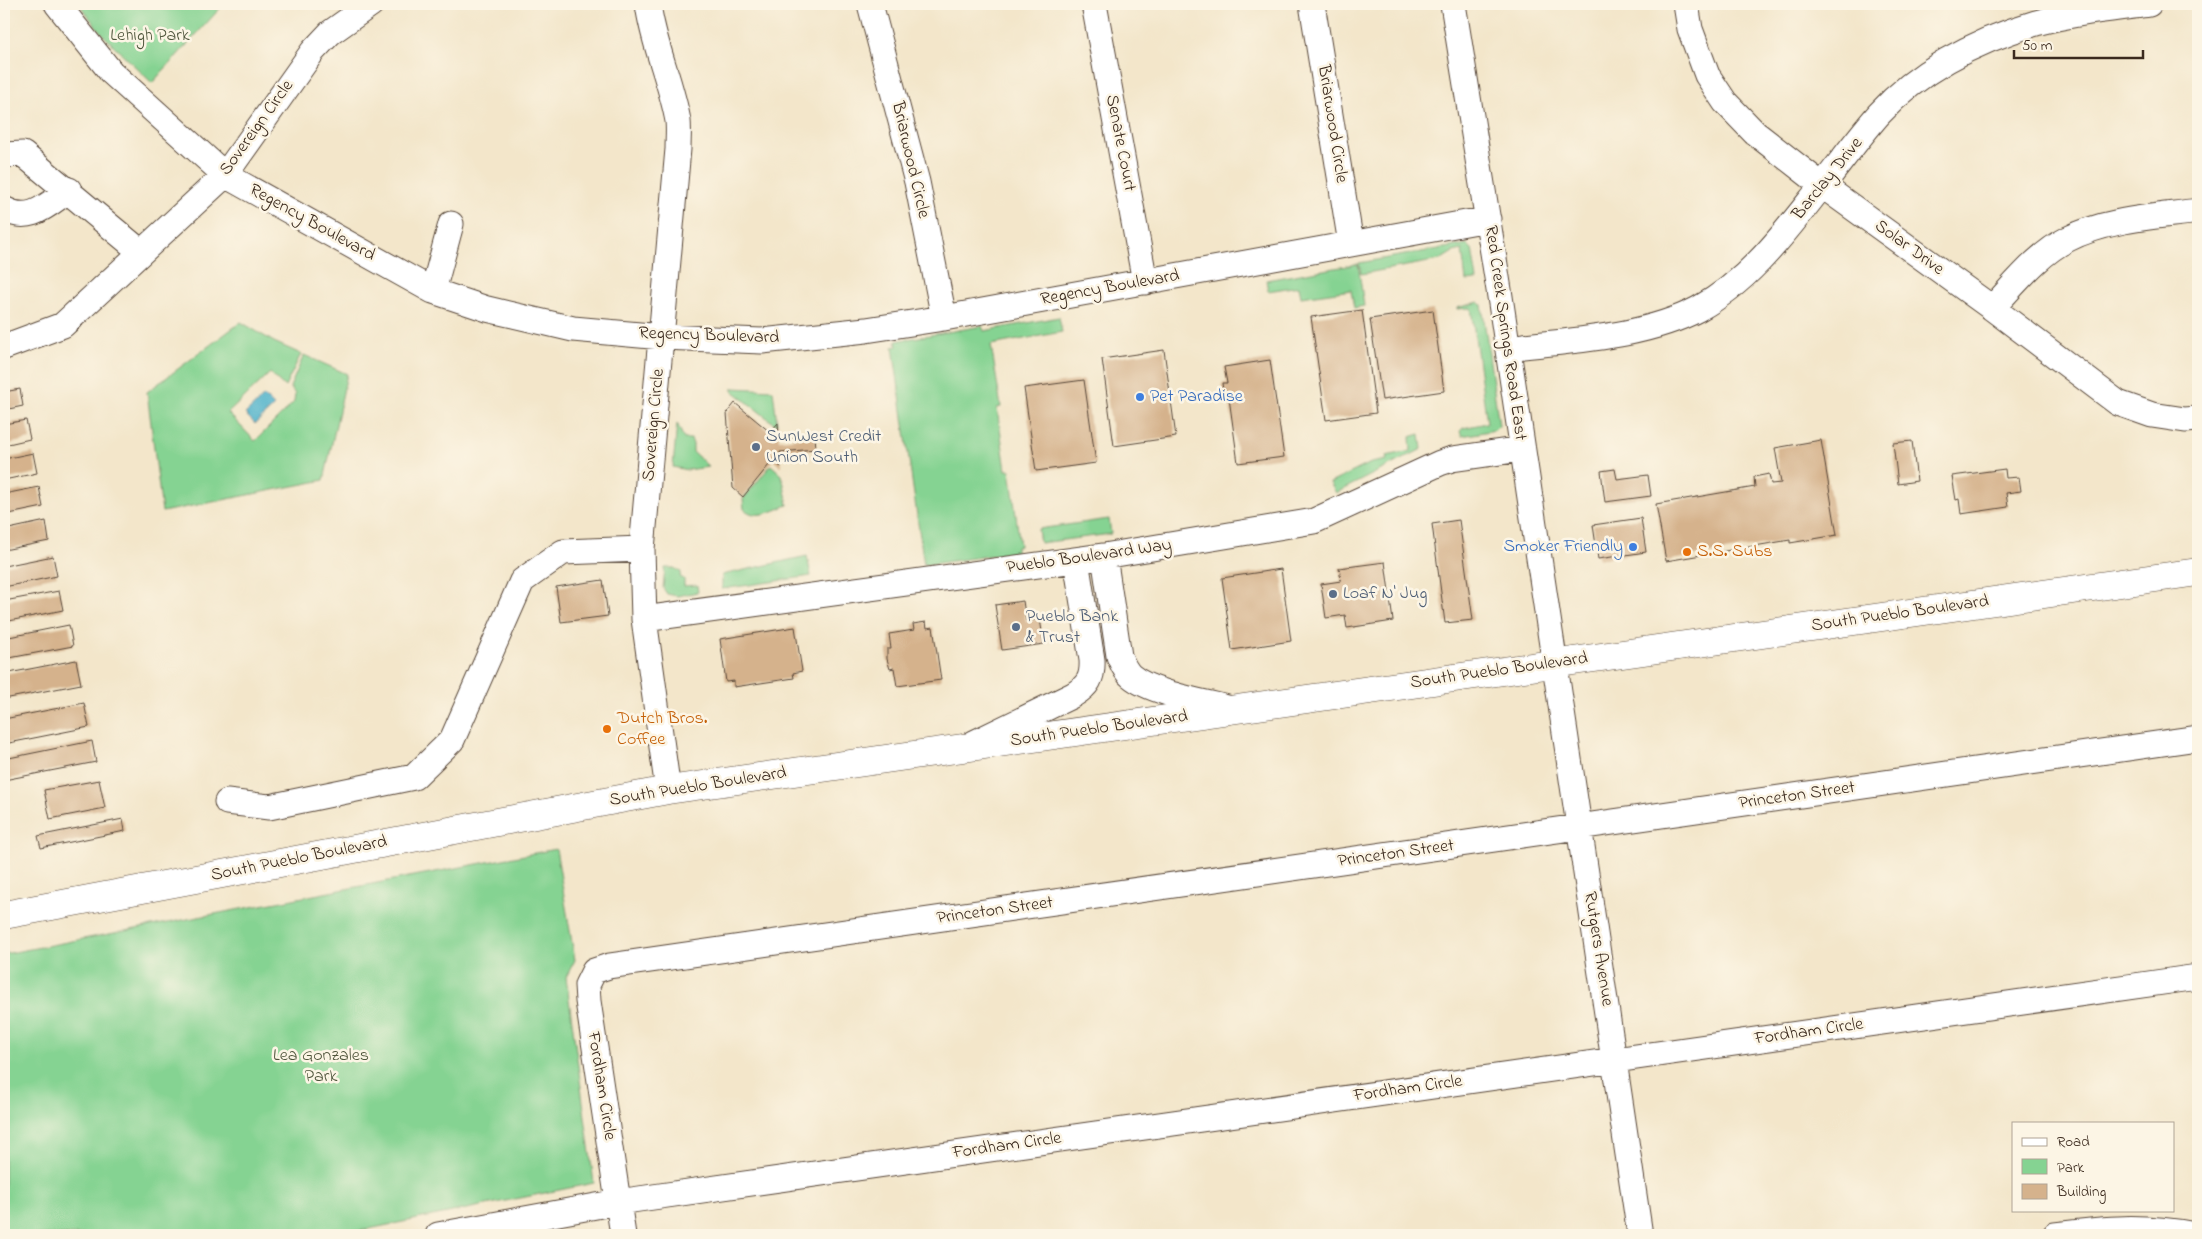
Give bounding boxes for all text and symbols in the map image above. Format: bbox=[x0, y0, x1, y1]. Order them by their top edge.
park label: Lehigh Park bbox=[110, 23, 190, 50]
scale bar bbox=[2014, 28, 2143, 60]
text: 50 m bbox=[2022, 35, 2053, 57]
street label: Briarwood Circle bbox=[1310, 62, 1354, 186]
street label: Sovereign Circle bbox=[213, 74, 302, 182]
street label: Senate Court bbox=[1098, 92, 1142, 194]
street label: Briarwood Circle bbox=[884, 98, 936, 222]
street label: Barclay Drive bbox=[1786, 131, 1870, 227]
street label: Regency Boulevard bbox=[244, 178, 380, 269]
street label: Solar Drive bbox=[1869, 214, 1950, 283]
street label: Red Creek Springs Road East bbox=[1476, 224, 1533, 442]
street label: Regency Boulevard bbox=[1038, 263, 1182, 314]
street label: Regency Boulevard bbox=[638, 321, 780, 352]
street label: Sovereign Circle bbox=[636, 367, 673, 482]
place label: Pet Paradise bbox=[1150, 384, 1244, 410]
marker: Pet Paradise bbox=[1134, 391, 1146, 403]
place label: SunWest Credit Union South bbox=[766, 424, 881, 471]
marker: SunWest Credit Union South bbox=[750, 441, 762, 453]
street label: Pueblo Boulevard Way bbox=[1005, 533, 1173, 581]
place label: Smoker Friendly bbox=[1503, 534, 1623, 560]
place label: S.S. Subs bbox=[1697, 539, 1772, 565]
marker: Smoker Friendly bbox=[1627, 541, 1639, 553]
marker: S.S. Subs bbox=[1681, 546, 1693, 558]
place label: Loaf N' Jug bbox=[1343, 581, 1427, 608]
marker: Loaf N' Jug bbox=[1327, 588, 1339, 600]
street label: South Pueblo Boulevard bbox=[1810, 589, 1990, 639]
place label: Pueblo Bank & Trust bbox=[1026, 604, 1118, 651]
marker: Pueblo Bank & Trust bbox=[1010, 621, 1022, 633]
street label: South Pueblo Boulevard bbox=[1409, 646, 1589, 696]
street label: South Pueblo Boulevard bbox=[1009, 704, 1189, 754]
place label: Dutch Bros. Coffee bbox=[616, 706, 708, 753]
marker: Dutch Bros. Coffee bbox=[601, 723, 613, 735]
street label: South Pueblo Boulevard bbox=[608, 760, 788, 814]
street label: Princeton Street bbox=[1737, 775, 1857, 817]
street label: South Pueblo Boulevard bbox=[209, 829, 389, 889]
street label: Princeton Street bbox=[1336, 833, 1456, 875]
street label: Princeton Street bbox=[935, 890, 1055, 932]
street label: Rutgers Avenue bbox=[1575, 890, 1620, 1009]
street label: Fordham Circle bbox=[1752, 1011, 1866, 1053]
street label: Fordham Circle bbox=[579, 1029, 623, 1143]
park label: Lea Gonzales Park bbox=[273, 1043, 369, 1090]
street label: Fordham Circle bbox=[1351, 1068, 1465, 1110]
legend bbox=[2012, 1122, 2174, 1212]
street label: Fordham Circle bbox=[950, 1125, 1064, 1167]
text: Road bbox=[2057, 1131, 2090, 1153]
text: Park bbox=[2057, 1157, 2085, 1179]
text: Building bbox=[2056, 1181, 2106, 1204]

